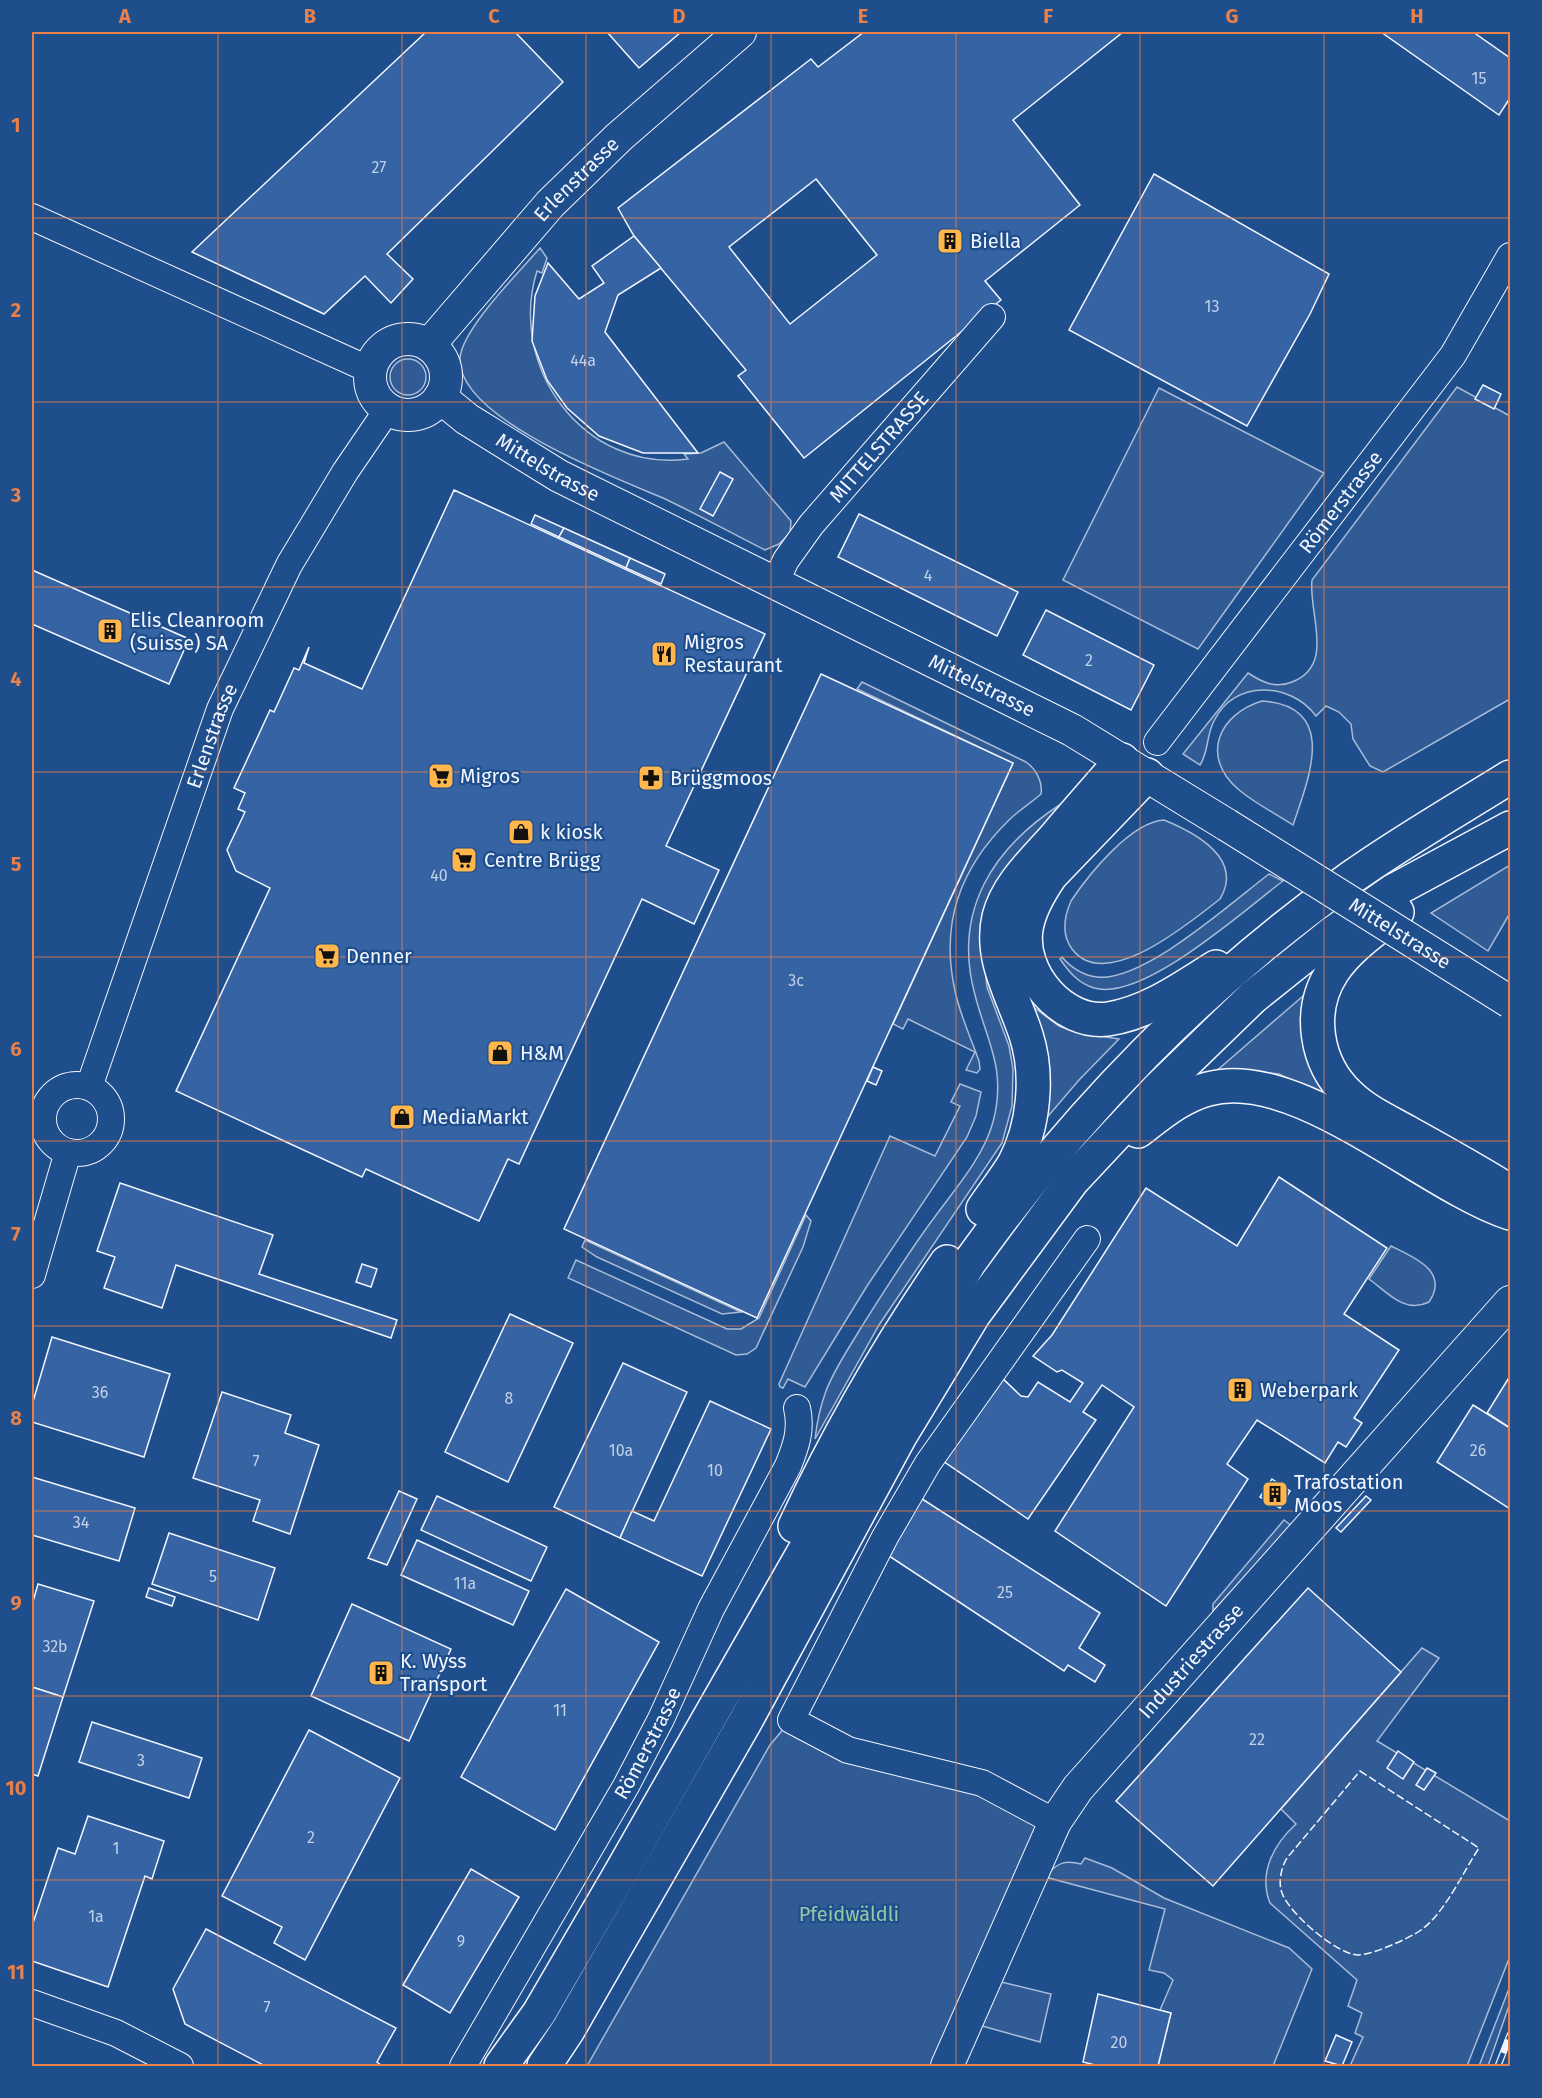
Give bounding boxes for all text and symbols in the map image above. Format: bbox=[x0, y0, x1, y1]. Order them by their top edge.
text: A bbox=[118, 4, 132, 28]
text: B bbox=[304, 4, 316, 28]
text: C bbox=[488, 4, 500, 28]
text: D bbox=[672, 4, 686, 28]
text: E bbox=[858, 4, 868, 28]
text: F bbox=[1043, 4, 1053, 28]
text: G bbox=[1226, 4, 1238, 28]
text: H bbox=[1410, 4, 1424, 28]
house number: 15 bbox=[1472, 69, 1486, 88]
text: 1 bbox=[11, 113, 21, 137]
street label: Erlenstrasse bbox=[529, 132, 624, 226]
house number: 27 bbox=[372, 158, 386, 177]
building icon: Biella bbox=[935, 226, 965, 256]
place label: Biella bbox=[970, 229, 1021, 253]
house number: 13 bbox=[1205, 297, 1219, 316]
text: 2 bbox=[11, 298, 21, 322]
house number: 44a bbox=[570, 351, 596, 370]
street label: MITTELSTRASSE bbox=[824, 387, 934, 507]
street label: Mittelstrasse bbox=[492, 428, 604, 506]
street label: Römerstrasse bbox=[1294, 446, 1387, 558]
text: 3 bbox=[10, 483, 21, 507]
house number: 4 bbox=[924, 566, 933, 585]
place label: Elis Cleanroom (Suisse) SA bbox=[130, 608, 264, 655]
building icon: Elis Cleanroom (Suisse) SA bbox=[95, 616, 125, 646]
place label: Migros Restaurant bbox=[684, 630, 783, 677]
restaurant icon: Migros Restaurant bbox=[649, 639, 679, 669]
street label: Mittelstrasse bbox=[925, 649, 1039, 722]
house number: 2 bbox=[1085, 651, 1093, 670]
text: 4 bbox=[10, 667, 22, 691]
street label: Erlenstrasse bbox=[181, 679, 243, 792]
supermarket icon: Migros bbox=[426, 761, 456, 791]
pharmacy icon: Brüggmoos bbox=[636, 763, 666, 793]
place label: Migros bbox=[460, 764, 520, 788]
place label: Brüggmoos bbox=[670, 766, 772, 790]
shop icon: k kiosk bbox=[506, 817, 536, 847]
place label: k kiosk bbox=[540, 820, 603, 844]
supermarket icon: Centre Brügg bbox=[449, 845, 479, 875]
place label: Centre Brügg bbox=[484, 848, 601, 872]
text: 5 bbox=[11, 852, 22, 876]
house number: 40 bbox=[430, 866, 448, 885]
street label: Mittelstrasse bbox=[1344, 892, 1455, 974]
supermarket icon: Denner bbox=[312, 941, 342, 971]
place label: Denner bbox=[346, 944, 412, 968]
house number: 3c bbox=[788, 971, 804, 990]
text: 6 bbox=[10, 1037, 22, 1061]
shop icon: H&M bbox=[485, 1038, 515, 1068]
place label: H&M bbox=[520, 1041, 564, 1065]
shop icon: MediaMarkt bbox=[387, 1102, 417, 1132]
place label: MediaMarkt bbox=[422, 1105, 529, 1129]
text: 7 bbox=[11, 1222, 21, 1246]
building icon: Weberpark bbox=[1225, 1375, 1255, 1405]
place label: Weberpark bbox=[1260, 1378, 1359, 1402]
house number: 36 bbox=[92, 1383, 108, 1402]
house number: 8 bbox=[505, 1389, 514, 1408]
text: 8 bbox=[10, 1406, 22, 1430]
house number: 10a bbox=[609, 1441, 633, 1460]
house number: 26 bbox=[1470, 1441, 1486, 1460]
house number: 7 bbox=[252, 1452, 260, 1471]
house number: 10 bbox=[707, 1461, 723, 1480]
place label: Trafostation Moos bbox=[1294, 1470, 1403, 1517]
building icon: Trafostation Moos bbox=[1260, 1479, 1290, 1509]
house number: 34 bbox=[73, 1513, 90, 1532]
house number: 5 bbox=[209, 1567, 217, 1586]
house number: 11a bbox=[454, 1574, 476, 1593]
house number: 25 bbox=[997, 1583, 1013, 1602]
text: 9 bbox=[10, 1591, 22, 1615]
street label: Industriestrasse bbox=[1134, 1598, 1248, 1723]
house number: 32b bbox=[42, 1637, 68, 1656]
place label: K. Wyss Transport bbox=[400, 1649, 488, 1696]
building icon: K. Wyss Transport bbox=[366, 1658, 396, 1688]
street label: Römerstrasse bbox=[609, 1683, 686, 1804]
house number: 11 bbox=[553, 1701, 567, 1720]
house number: 22 bbox=[1249, 1730, 1265, 1749]
house number: 3 bbox=[137, 1751, 145, 1770]
text: 10 bbox=[6, 1776, 26, 1800]
house number: 2 bbox=[307, 1828, 315, 1847]
house number: 1 bbox=[113, 1839, 119, 1858]
park label: Pfeidwäldli bbox=[799, 1902, 899, 1926]
house number: 1a bbox=[88, 1907, 104, 1926]
house number: 9 bbox=[457, 1932, 465, 1951]
text: 11 bbox=[7, 1960, 25, 1984]
house number: 7 bbox=[263, 1998, 271, 2017]
house number: 20 bbox=[1111, 2033, 1127, 2052]

